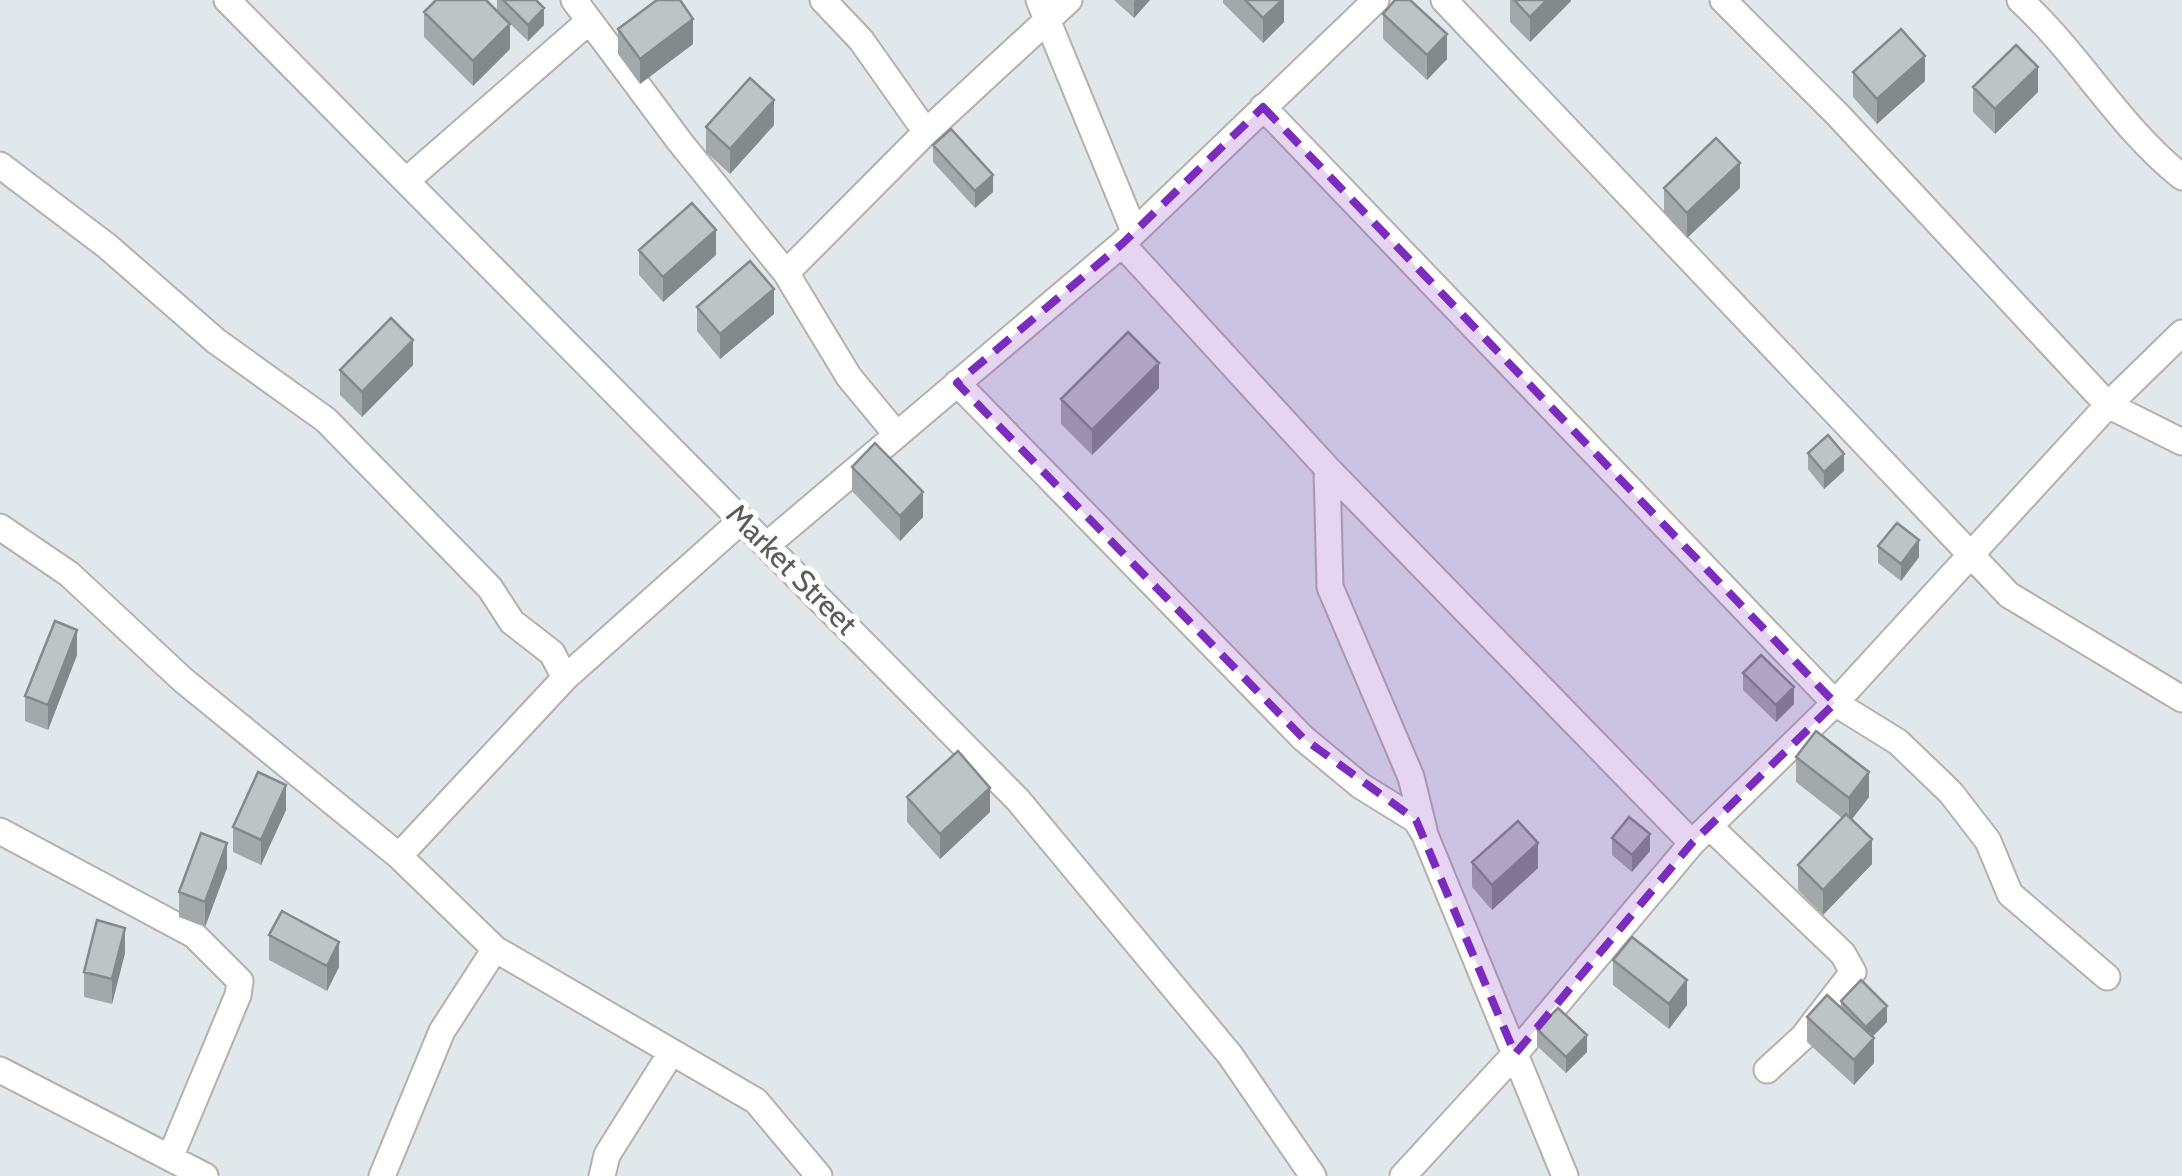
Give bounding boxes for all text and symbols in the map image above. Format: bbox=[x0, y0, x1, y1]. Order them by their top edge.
street label: Market Street bbox=[719, 496, 865, 642]

